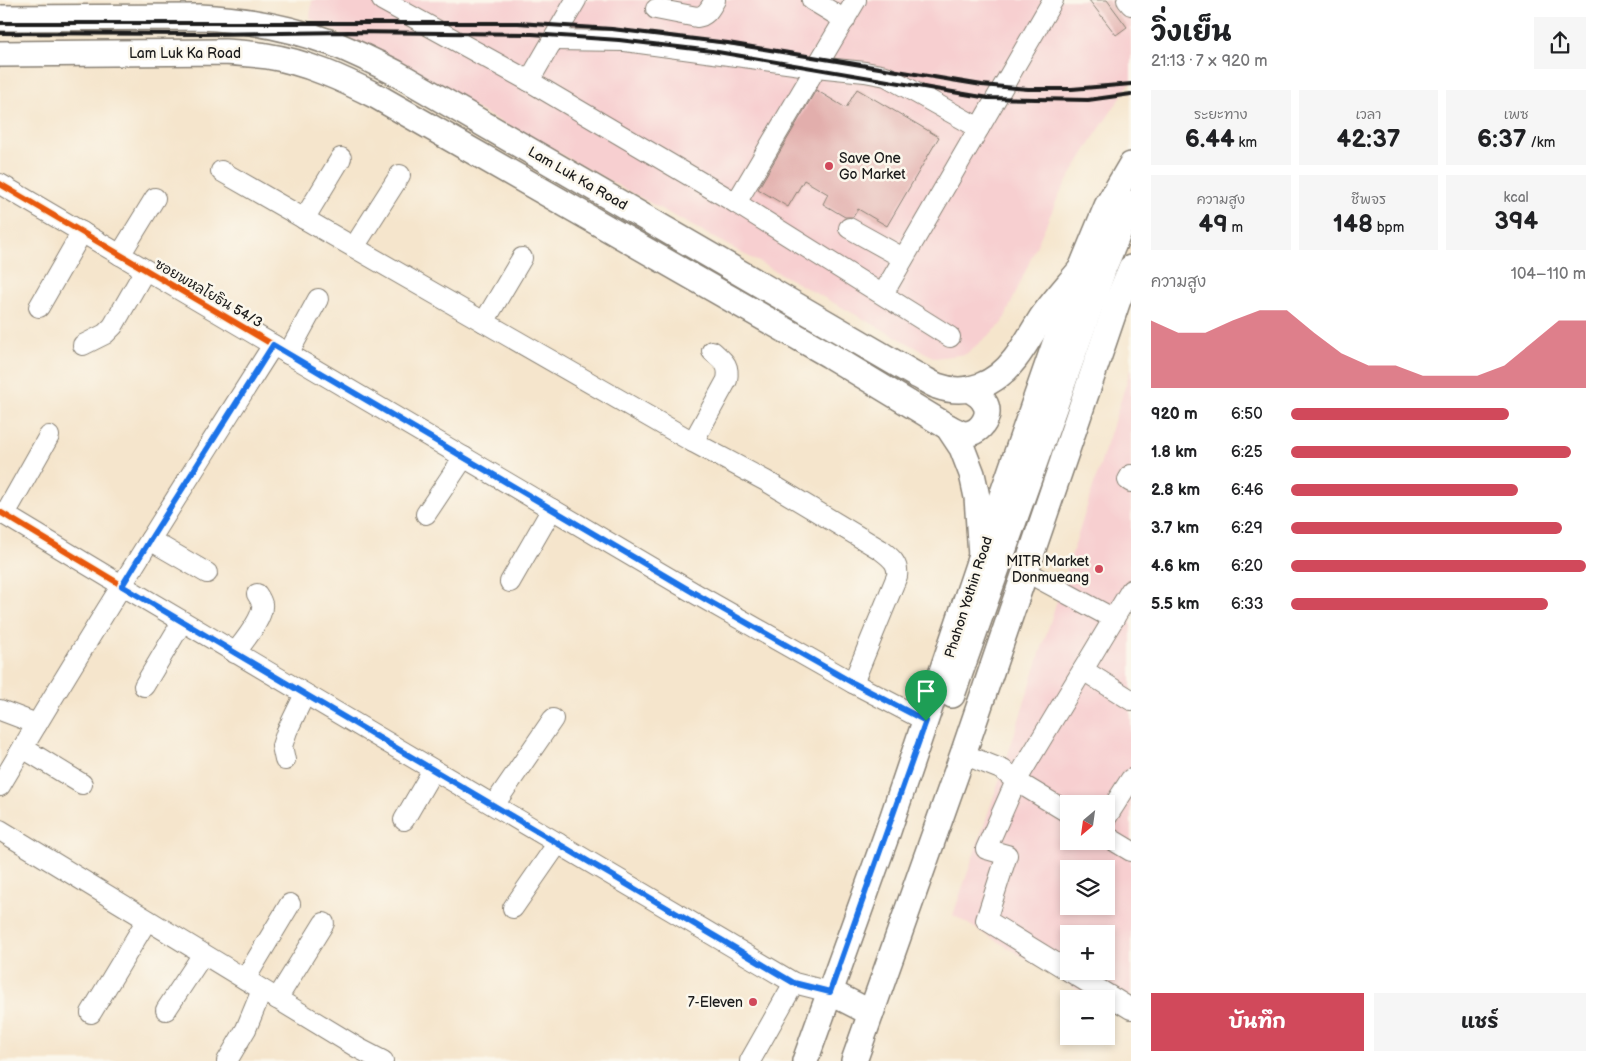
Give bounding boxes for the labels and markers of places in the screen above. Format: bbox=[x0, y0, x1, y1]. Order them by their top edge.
place label: Save One Go Market bbox=[839, 150, 906, 183]
marker: Save One Go Market bbox=[823, 160, 835, 172]
place label: MITR Market Donmueang bbox=[1006, 553, 1090, 586]
marker: MITR Market Donmueang bbox=[1093, 563, 1105, 575]
pin bbox=[905, 670, 947, 721]
place label: 7-Eleven bbox=[688, 994, 743, 1011]
marker: 7-Eleven bbox=[747, 996, 759, 1008]

